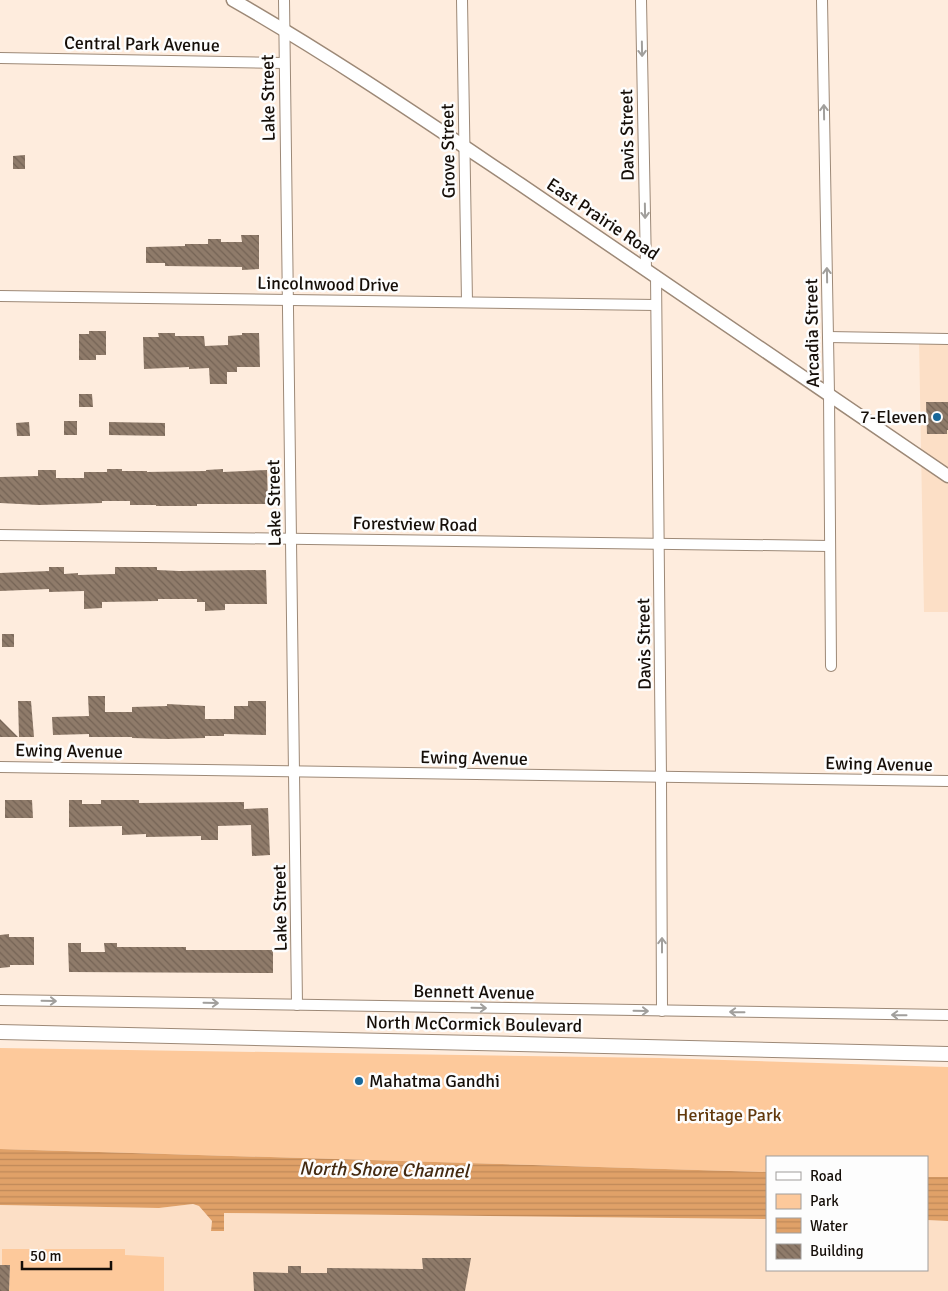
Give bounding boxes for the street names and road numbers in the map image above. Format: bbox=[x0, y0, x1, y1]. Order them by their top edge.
street label: Central Park Avenue bbox=[64, 32, 220, 56]
street label: Lake Street bbox=[256, 54, 280, 142]
street label: Davis Street bbox=[615, 89, 639, 181]
street label: Grove Street bbox=[436, 103, 460, 199]
street label: East Prairie Road bbox=[543, 173, 663, 265]
street label: Lincolnwood Drive bbox=[257, 272, 399, 296]
street label: Arcadia Street bbox=[800, 278, 824, 388]
street label: Lake Street bbox=[262, 459, 286, 547]
street label: Forestview Road bbox=[352, 512, 478, 536]
street label: Davis Street bbox=[632, 598, 656, 690]
street label: Ewing Avenue bbox=[15, 739, 123, 763]
street label: Ewing Avenue bbox=[420, 746, 528, 770]
street label: Ewing Avenue bbox=[825, 752, 933, 776]
street label: Lake Street bbox=[268, 864, 292, 952]
street label: Bennett Avenue bbox=[413, 980, 535, 1004]
street label: North McCormick Boulevard bbox=[366, 1011, 582, 1037]

